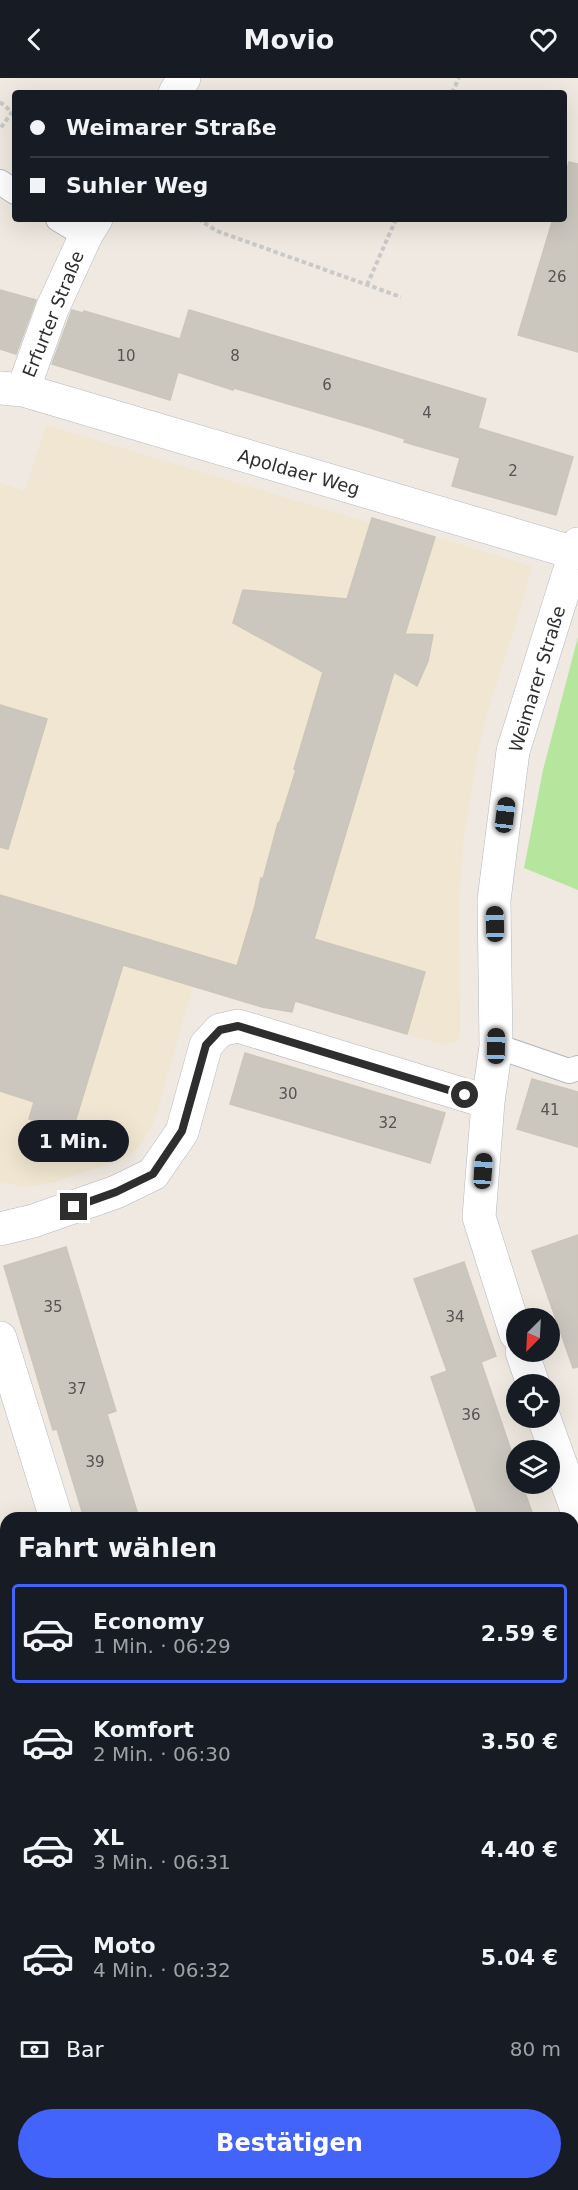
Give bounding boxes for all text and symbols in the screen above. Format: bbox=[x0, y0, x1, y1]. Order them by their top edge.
icon: back bbox=[18, 23, 51, 56]
icon: heart bbox=[527, 23, 560, 56]
text: Movio bbox=[244, 24, 334, 55]
text: Weimarer Straße bbox=[66, 115, 277, 140]
text: Suhler Weg bbox=[66, 173, 208, 198]
street label: Erfurter Straße bbox=[18, 248, 88, 380]
house number: 26 bbox=[547, 268, 567, 286]
house number: 10 bbox=[116, 347, 136, 365]
house number: 8 bbox=[230, 347, 240, 365]
house number: 6 bbox=[322, 376, 332, 394]
house number: 4 bbox=[422, 404, 432, 422]
street label: Apoldaer Weg bbox=[236, 445, 362, 499]
house number: 2 bbox=[508, 462, 518, 480]
street label: Weimarer Straße bbox=[505, 603, 569, 755]
car bbox=[494, 796, 516, 834]
car bbox=[486, 906, 504, 942]
car bbox=[487, 1028, 505, 1064]
route start bbox=[451, 1081, 478, 1108]
house number: 30 bbox=[278, 1085, 298, 1103]
house number: 41 bbox=[540, 1101, 560, 1119]
house number: 32 bbox=[378, 1114, 398, 1132]
callout: 1 Min. bbox=[19, 1120, 130, 1162]
text: 1 Min. bbox=[39, 1129, 108, 1153]
car bbox=[473, 1152, 493, 1190]
route end bbox=[60, 1193, 87, 1220]
house number: 35 bbox=[43, 1298, 63, 1316]
house number: 34 bbox=[445, 1308, 465, 1326]
north arrow bbox=[506, 1308, 560, 1362]
map controls bbox=[506, 1308, 560, 1494]
button: locate bbox=[506, 1374, 560, 1428]
house number: 37 bbox=[67, 1380, 87, 1398]
house number: 36 bbox=[461, 1406, 481, 1424]
button: layers bbox=[506, 1440, 560, 1494]
house number: 39 bbox=[85, 1453, 105, 1471]
text: Fahrt wählen bbox=[18, 1532, 217, 1563]
icon: car bbox=[21, 1607, 75, 1661]
text: Economy bbox=[93, 1609, 204, 1634]
text: 2.59 € bbox=[481, 1621, 558, 1646]
text: 1 Min. · 06:29 bbox=[93, 1634, 231, 1658]
icon: car bbox=[21, 1715, 75, 1769]
text: Komfort bbox=[93, 1717, 194, 1742]
text: 3.50 € bbox=[481, 1729, 558, 1754]
text: 2 Min. · 06:30 bbox=[93, 1742, 231, 1766]
icon: car bbox=[21, 1823, 75, 1877]
text: XL bbox=[93, 1825, 124, 1850]
text: 4.40 € bbox=[481, 1837, 558, 1862]
text: 3 Min. · 06:31 bbox=[93, 1850, 231, 1874]
icon: car bbox=[21, 1931, 75, 1985]
text: Moto bbox=[93, 1933, 156, 1958]
text: 5.04 € bbox=[481, 1945, 558, 1970]
text: 4 Min. · 06:32 bbox=[93, 1958, 231, 1982]
icon: cash bbox=[18, 2033, 51, 2066]
text: Bar bbox=[66, 2037, 104, 2062]
text: 80 m bbox=[510, 2037, 561, 2061]
button: Bestätigen bbox=[18, 2109, 561, 2178]

